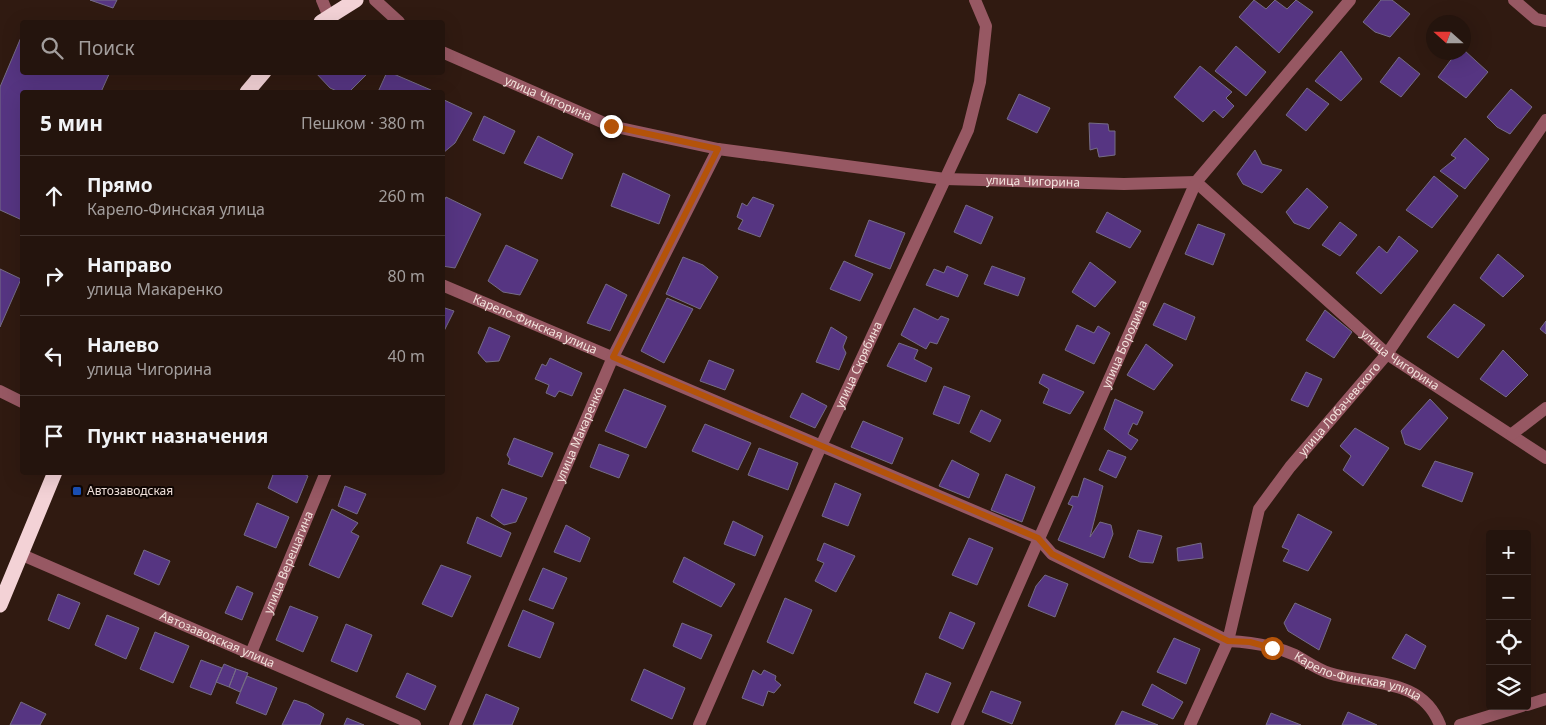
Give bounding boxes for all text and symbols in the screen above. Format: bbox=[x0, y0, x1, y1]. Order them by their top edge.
north arrow bbox=[1426, 15, 1471, 60]
search box bbox=[20, 20, 445, 75]
icon: search bbox=[38, 34, 66, 62]
text: Поиск bbox=[78, 35, 134, 61]
street label: улица Чигорина bbox=[502, 71, 595, 125]
text: 5 мин bbox=[40, 109, 103, 137]
text: Пешком · 380 m bbox=[301, 112, 425, 134]
route end bbox=[600, 115, 623, 138]
street label: улица Чигорина bbox=[986, 171, 1080, 191]
text: Прямо bbox=[87, 172, 153, 198]
icon: ahead bbox=[40, 182, 68, 210]
text: 260 m bbox=[378, 185, 425, 207]
text: Карело-Финская улица bbox=[87, 198, 265, 220]
text: Направо bbox=[87, 252, 172, 278]
icon: right bbox=[40, 262, 68, 290]
text: 80 m bbox=[388, 265, 425, 287]
text: улица Макаренко bbox=[87, 278, 223, 300]
street label: Карело-Финская улица bbox=[470, 290, 600, 358]
street label: улица Бородина bbox=[1097, 297, 1151, 391]
street label: улица Скрябина bbox=[831, 318, 886, 411]
street label: улица Чигорина bbox=[1357, 325, 1443, 394]
text: Налево bbox=[87, 332, 159, 358]
icon: left bbox=[40, 342, 68, 370]
text: 40 m bbox=[388, 345, 425, 367]
text: улица Чигорина bbox=[87, 358, 212, 380]
street label: улица Лобачевского bbox=[1294, 358, 1384, 460]
street label: улица Макаренко bbox=[551, 384, 607, 485]
icon: arrive bbox=[40, 422, 68, 450]
text: Пункт назначения bbox=[87, 423, 268, 449]
place label: Автозаводская bbox=[87, 482, 173, 499]
marker: Автозаводская bbox=[71, 485, 83, 497]
street label: улица Верещагина bbox=[259, 508, 317, 616]
map controls bbox=[1486, 530, 1531, 710]
button: + bbox=[1486, 530, 1531, 575]
button: − bbox=[1486, 575, 1531, 620]
street label: Автозаводская улица bbox=[157, 607, 278, 671]
button: locate bbox=[1486, 620, 1531, 665]
route start bbox=[1261, 637, 1284, 660]
street label: Карело-Финская улица bbox=[1291, 647, 1425, 704]
button: layers bbox=[1486, 665, 1531, 710]

